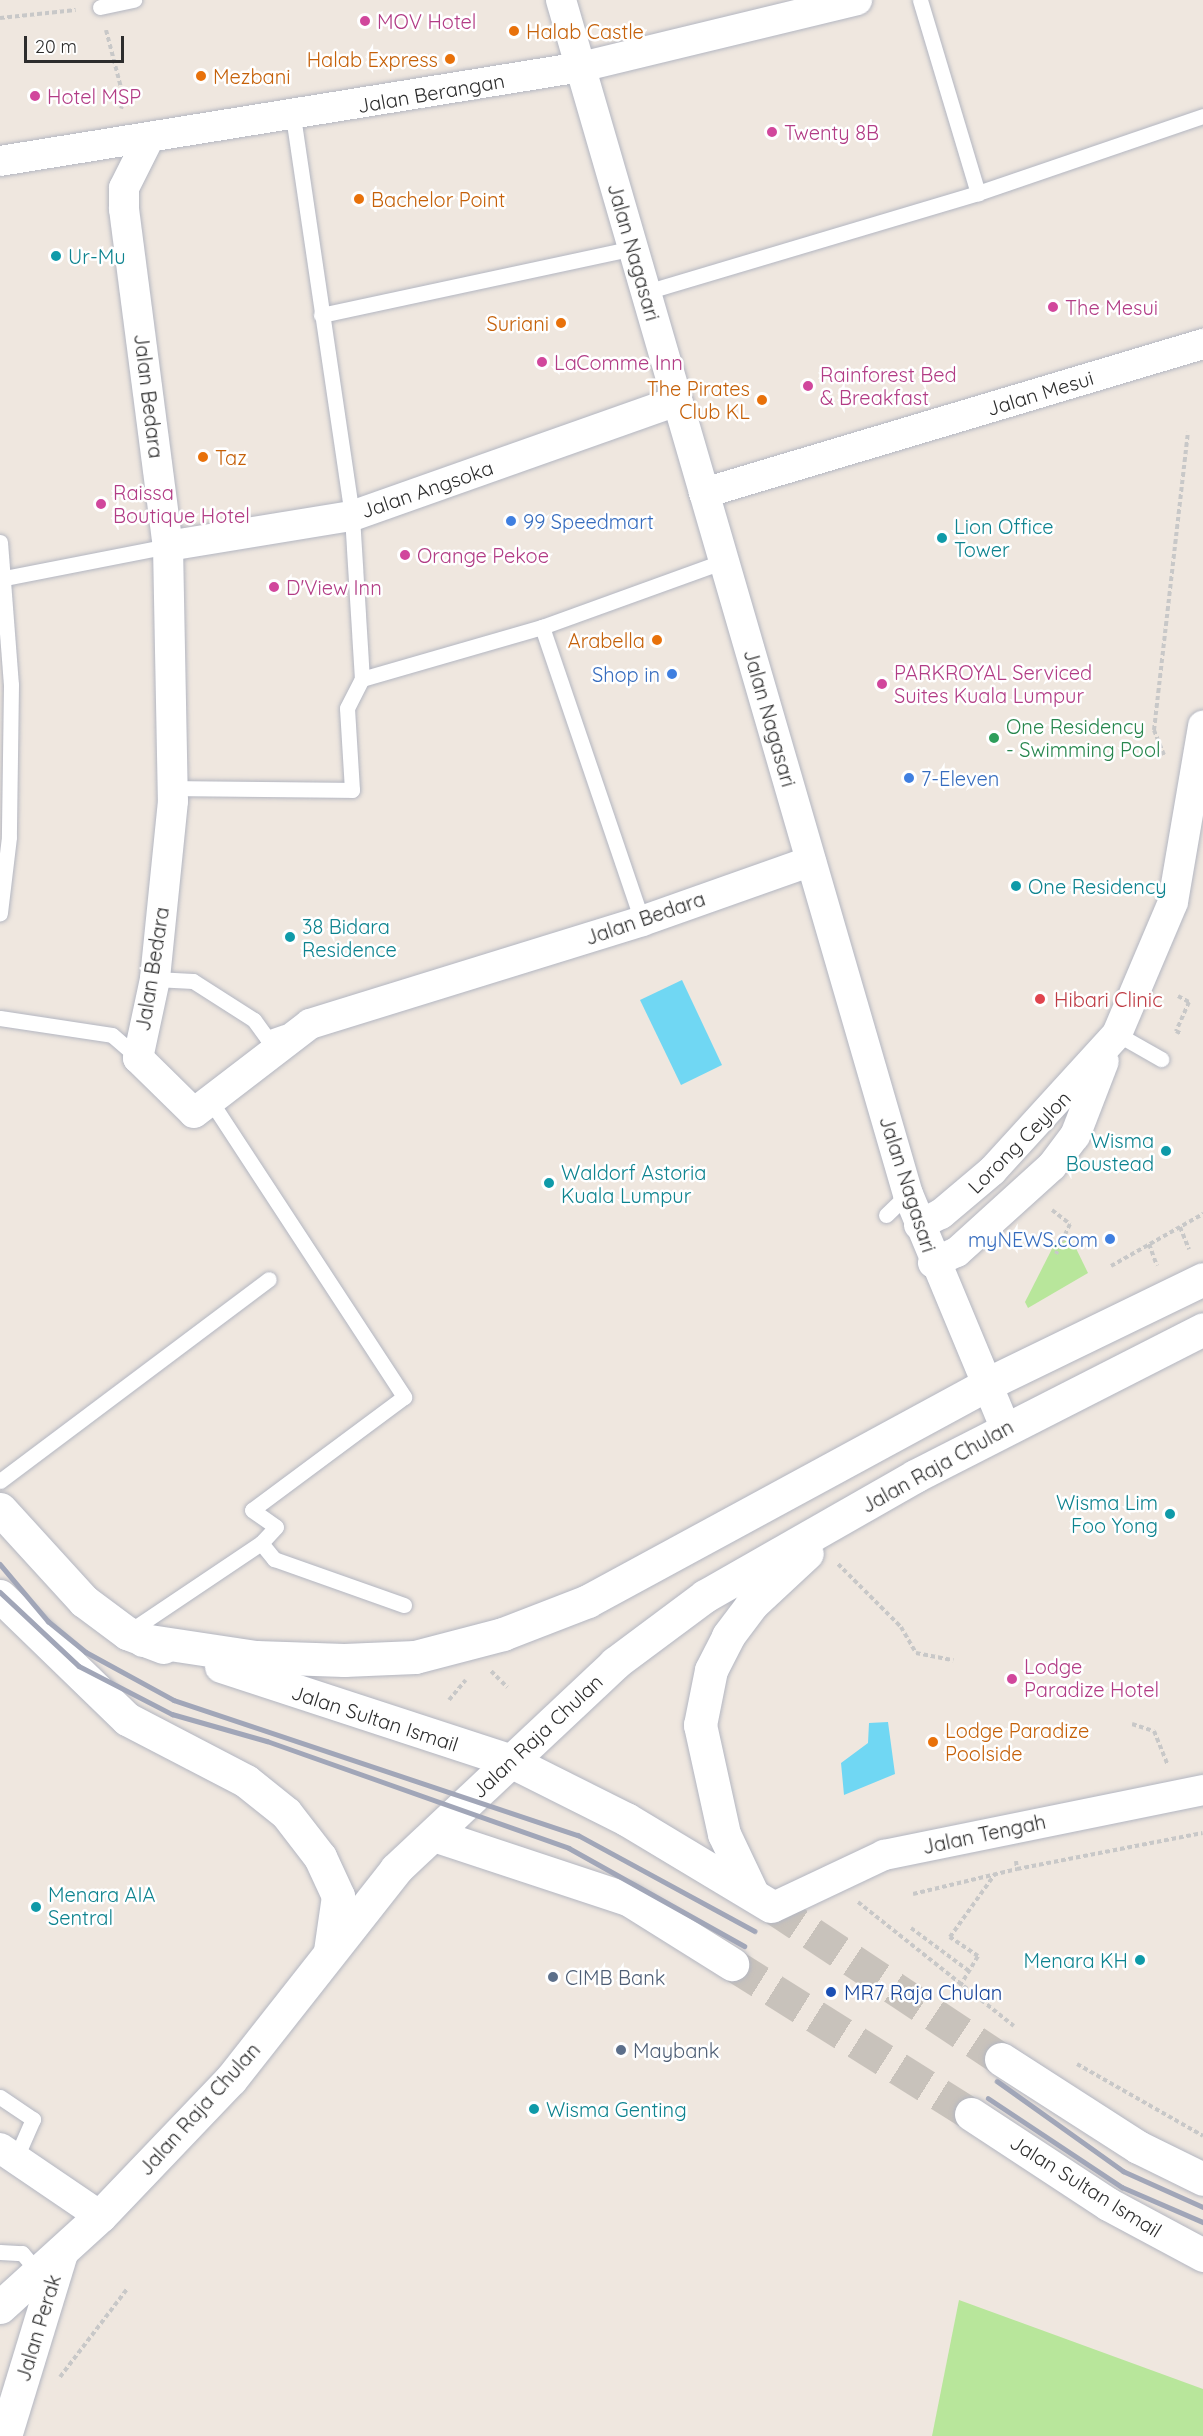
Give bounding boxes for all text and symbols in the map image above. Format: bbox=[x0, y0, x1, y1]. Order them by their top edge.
place label: MOV Hotel bbox=[377, 9, 476, 33]
marker: MOV Hotel bbox=[358, 14, 372, 28]
place label: Halab Castle bbox=[526, 19, 644, 43]
scale bar bbox=[27, 24, 128, 62]
marker: Halab Castle bbox=[507, 24, 521, 38]
text: 20 m bbox=[35, 35, 77, 58]
place label: Halab Express bbox=[307, 47, 438, 71]
marker: Halab Express bbox=[443, 52, 457, 66]
place label: Mezbani bbox=[213, 64, 290, 88]
street label: Jalan Berangan bbox=[356, 68, 506, 118]
marker: Mezbani bbox=[194, 69, 208, 83]
place label: Hotel MSP bbox=[47, 84, 141, 108]
marker: Hotel MSP bbox=[28, 89, 42, 103]
place label: Twenty 8B bbox=[784, 120, 879, 144]
marker: Twenty 8B bbox=[765, 125, 779, 139]
street label: Jalan Nagasari bbox=[603, 180, 665, 324]
place label: Bachelor Point bbox=[371, 187, 505, 211]
marker: Bachelor Point bbox=[352, 192, 366, 206]
place label: Ur-Mu bbox=[68, 244, 126, 268]
marker: Ur-Mu bbox=[49, 249, 63, 263]
place label: The Mesui bbox=[1065, 295, 1158, 319]
marker: The Mesui bbox=[1046, 300, 1060, 314]
place label: Suriani bbox=[486, 311, 549, 335]
marker: Suriani bbox=[554, 316, 568, 330]
street label: Jalan Bedara bbox=[129, 332, 169, 460]
place label: LaComme Inn bbox=[554, 350, 683, 374]
marker: LaComme Inn bbox=[535, 355, 549, 369]
place label: Rainforest Bed & Breakfast bbox=[820, 362, 957, 409]
street label: Jalan Mesui bbox=[984, 365, 1096, 421]
place label: The Pirates Club KL bbox=[647, 376, 750, 423]
marker: Rainforest Bed & Breakfast bbox=[801, 379, 815, 393]
marker: The Pirates Club KL bbox=[755, 393, 769, 407]
place label: Taz bbox=[215, 445, 247, 469]
marker: Taz bbox=[196, 450, 210, 464]
street label: Jalan Angsoka bbox=[358, 455, 496, 523]
place label: Raissa Boutique Hotel bbox=[113, 480, 250, 527]
marker: Raissa Boutique Hotel bbox=[94, 497, 108, 511]
place label: 99 Speedmart bbox=[523, 509, 654, 533]
marker: 99 Speedmart bbox=[504, 514, 518, 528]
place label: Lion Office Tower bbox=[954, 514, 1054, 561]
marker: Lion Office Tower bbox=[935, 531, 949, 545]
place label: Orange Pekoe bbox=[417, 543, 549, 567]
marker: Orange Pekoe bbox=[398, 548, 412, 562]
place label: D'View Inn bbox=[286, 575, 382, 599]
marker: D'View Inn bbox=[267, 580, 281, 594]
place label: Arabella bbox=[568, 628, 645, 652]
marker: Arabella bbox=[650, 633, 664, 647]
street label: Jalan Nagasari bbox=[739, 646, 801, 790]
place label: PARKROYAL Serviced Suites Kuala Lumpur bbox=[894, 660, 1092, 707]
place label: Shop in bbox=[592, 662, 660, 686]
marker: Shop in bbox=[665, 667, 679, 681]
marker: PARKROYAL Serviced Suites Kuala Lumpur bbox=[875, 677, 889, 691]
place label: One Residency - Swimming Pool bbox=[1006, 714, 1161, 761]
marker: One Residency - Swimming Pool bbox=[987, 731, 1001, 745]
place label: 7-Eleven bbox=[921, 766, 999, 790]
marker: 7-Eleven bbox=[902, 771, 916, 785]
place label: One Residency bbox=[1028, 874, 1167, 898]
marker: One Residency bbox=[1009, 879, 1023, 893]
street label: Jalan Bedara bbox=[582, 886, 708, 950]
street label: Jalan Bedara bbox=[130, 905, 174, 1033]
place label: 38 Bidara Residence bbox=[302, 914, 397, 961]
marker: 38 Bidara Residence bbox=[283, 930, 297, 944]
place label: Hibari Clinic bbox=[1054, 987, 1162, 1011]
marker: Hibari Clinic bbox=[1031, 990, 1049, 1008]
street label: Lorong Ceylon bbox=[963, 1086, 1075, 1198]
street label: Jalan Nagasari bbox=[875, 1113, 941, 1255]
place label: Wisma Boustead bbox=[1066, 1128, 1154, 1175]
marker: Wisma Boustead bbox=[1159, 1144, 1173, 1158]
place label: Waldorf Astoria Kuala Lumpur bbox=[561, 1160, 706, 1207]
marker: Waldorf Astoria Kuala Lumpur bbox=[542, 1176, 556, 1190]
place label: myNEWS.com bbox=[968, 1227, 1098, 1251]
marker: myNEWS.com bbox=[1103, 1232, 1117, 1246]
street label: Jalan Raja Chulan bbox=[857, 1414, 1017, 1518]
place label: Wisma Lim Foo Yong bbox=[1056, 1490, 1158, 1537]
marker: Wisma Lim Foo Yong bbox=[1163, 1507, 1177, 1521]
place label: Lodge Paradize Hotel bbox=[1024, 1655, 1159, 1702]
street label: Jalan Raja Chulan bbox=[467, 1669, 607, 1803]
marker: Lodge Paradize Hotel bbox=[1005, 1672, 1019, 1686]
street label: Jalan Sultan Ismail bbox=[289, 1680, 461, 1756]
place label: Lodge Paradize Poolside bbox=[945, 1718, 1089, 1765]
marker: Lodge Paradize Poolside bbox=[926, 1735, 940, 1749]
street label: Jalan Tengah bbox=[920, 1809, 1048, 1859]
place label: Menara AIA Sentral bbox=[48, 1883, 155, 1930]
marker: Menara AIA Sentral bbox=[29, 1900, 43, 1914]
place label: Menara KH bbox=[1024, 1948, 1128, 1972]
marker: Menara KH bbox=[1133, 1953, 1147, 1967]
place label: CIMB Bank bbox=[565, 1965, 665, 1989]
marker: CIMB Bank bbox=[546, 1970, 560, 1984]
place label: MR7 Raja Chulan bbox=[844, 1980, 1002, 2004]
marker: MR7 Raja Chulan bbox=[822, 1983, 840, 2001]
street label: Jalan Raja Chulan bbox=[133, 2038, 265, 2180]
place label: Maybank bbox=[633, 2038, 720, 2062]
marker: Maybank bbox=[614, 2043, 628, 2057]
place label: Wisma Genting bbox=[546, 2097, 687, 2121]
marker: Wisma Genting bbox=[527, 2102, 541, 2116]
street label: Jalan Sultan Ismail bbox=[1006, 2130, 1166, 2242]
street label: Jalan Perak bbox=[10, 2272, 66, 2384]

